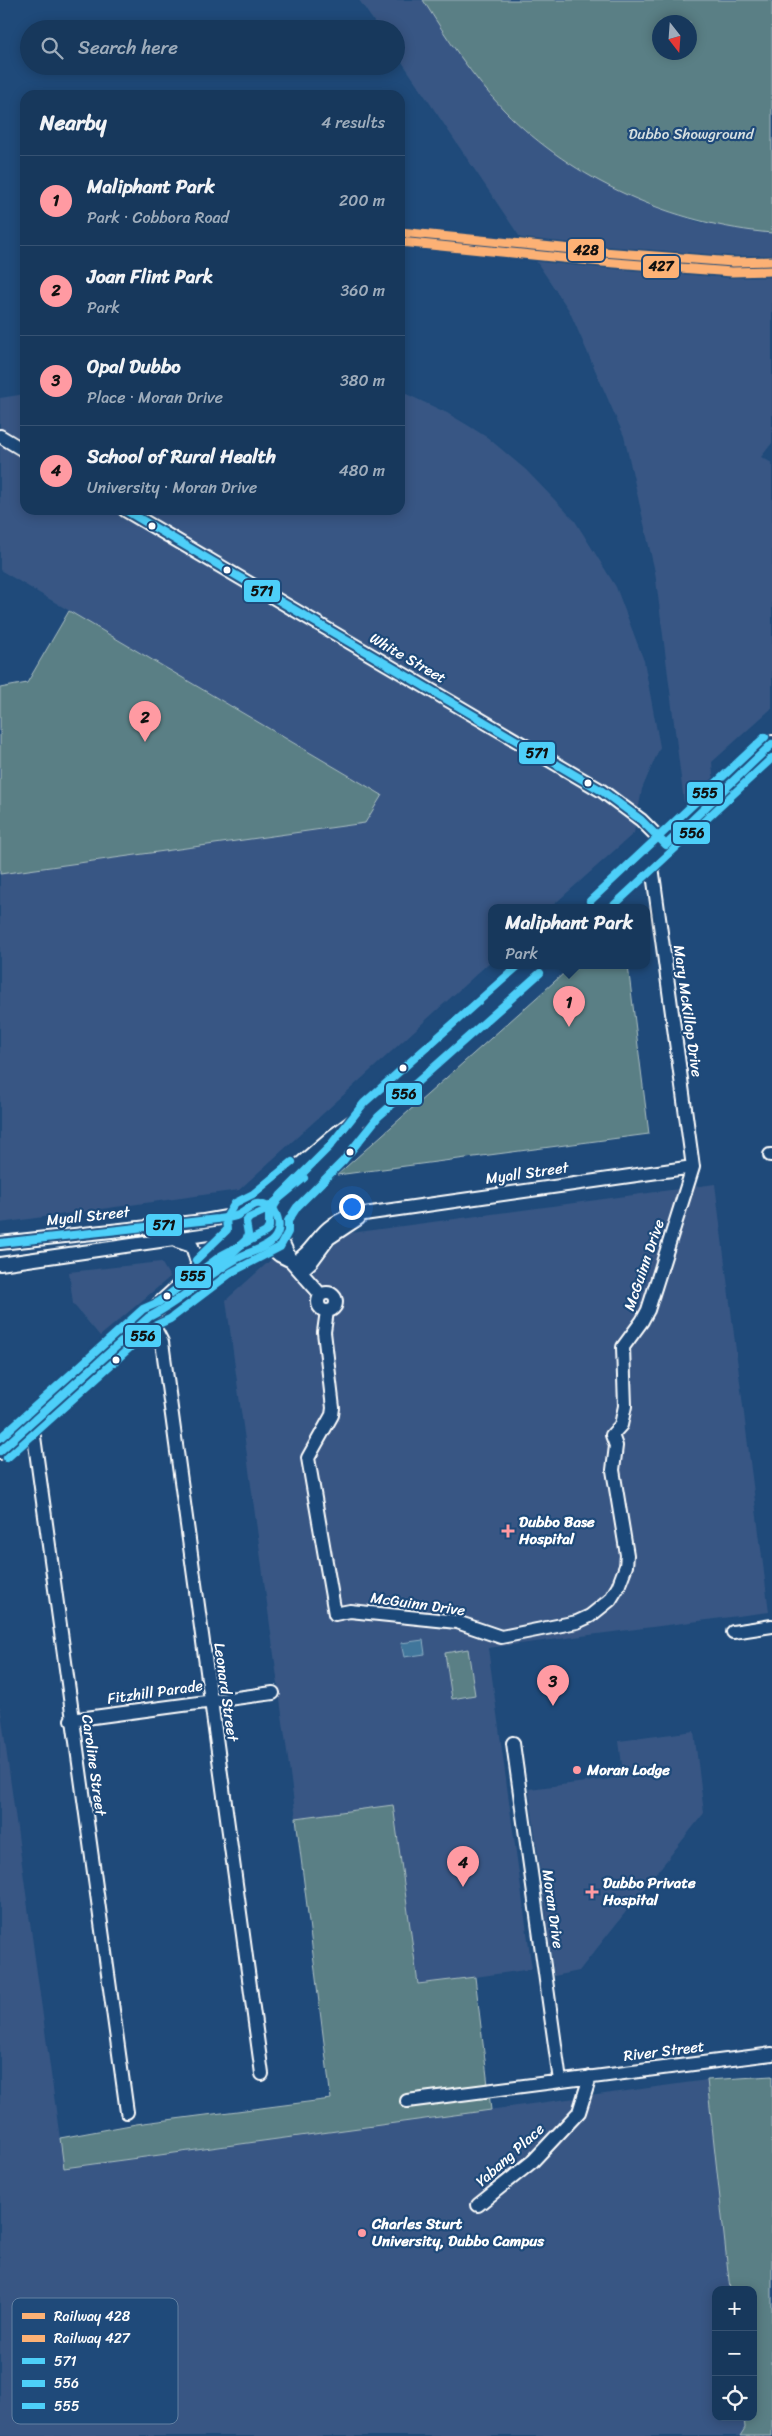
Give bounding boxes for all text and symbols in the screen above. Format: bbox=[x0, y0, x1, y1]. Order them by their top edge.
north arrow bbox=[652, 15, 697, 60]
search box bbox=[20, 20, 405, 75]
text: Search here bbox=[78, 31, 178, 64]
icon: search bbox=[38, 34, 66, 62]
text: Nearby bbox=[40, 104, 106, 142]
text: 4 results bbox=[321, 108, 385, 137]
park label: Dubbo Showground bbox=[628, 121, 755, 147]
text: Maliphant Park bbox=[87, 170, 215, 203]
text: 1 bbox=[53, 186, 59, 215]
text: 200 m bbox=[339, 186, 385, 215]
text: Park · Cobbora Road bbox=[87, 203, 229, 232]
line badge: 428 bbox=[567, 238, 605, 262]
text: 428 bbox=[572, 238, 599, 263]
text: 427 bbox=[648, 254, 674, 279]
line badge: 427 bbox=[642, 255, 680, 279]
text: Joan Flint Park bbox=[87, 260, 213, 293]
text: 2 bbox=[51, 276, 61, 305]
text: 360 m bbox=[341, 276, 385, 305]
text: Park bbox=[87, 293, 120, 322]
text: Opal Dubbo bbox=[87, 350, 181, 383]
text: 3 bbox=[52, 366, 60, 395]
text: 380 m bbox=[340, 366, 385, 395]
text: Place · Moran Drive bbox=[87, 383, 223, 412]
text: School of Rural Health bbox=[87, 440, 276, 473]
text: 4 bbox=[51, 456, 61, 485]
text: 480 m bbox=[339, 456, 385, 485]
text: University · Moran Drive bbox=[87, 473, 257, 502]
unlabelled marker bbox=[147, 521, 157, 531]
unlabelled marker bbox=[222, 565, 232, 575]
line badge: 571 bbox=[243, 579, 281, 603]
text: 571 bbox=[251, 579, 273, 604]
street label: White Street bbox=[365, 626, 452, 691]
pin: 2 bbox=[129, 701, 161, 742]
line badge: 571 bbox=[518, 741, 556, 765]
text: 571 bbox=[526, 741, 548, 766]
unlabelled marker bbox=[583, 778, 593, 788]
line badge: 555 bbox=[686, 781, 724, 805]
text: 555 bbox=[692, 781, 718, 806]
line badge: 556 bbox=[672, 821, 711, 845]
text: 556 bbox=[679, 821, 705, 846]
popup bbox=[488, 904, 650, 969]
text: Maliphant Park bbox=[505, 906, 633, 939]
text: Park bbox=[505, 939, 538, 968]
street label: Mary McKillop Drive bbox=[666, 943, 710, 1079]
pin: 1 bbox=[553, 986, 585, 1027]
unlabelled marker bbox=[398, 1063, 408, 1073]
line badge: 556 bbox=[385, 1082, 423, 1106]
text: 556 bbox=[391, 1082, 417, 1107]
unlabelled marker bbox=[345, 1147, 355, 1157]
street label: Myall Street bbox=[484, 1154, 571, 1192]
your location bbox=[339, 1194, 365, 1220]
street label: Myall Street bbox=[45, 1199, 132, 1233]
line badge: 571 bbox=[145, 1213, 183, 1237]
text: 571 bbox=[153, 1213, 175, 1238]
street label: McGuinn Drive bbox=[616, 1215, 672, 1314]
text: 555 bbox=[180, 1264, 206, 1289]
line badge: 555 bbox=[174, 1265, 212, 1289]
unlabelled marker bbox=[162, 1291, 172, 1301]
line badge: 556 bbox=[124, 1324, 162, 1348]
text: 556 bbox=[130, 1324, 156, 1349]
unlabelled marker bbox=[111, 1355, 121, 1365]
place label: Dubbo Base Hospital bbox=[518, 1509, 595, 1552]
marker: Dubbo Base Hospital bbox=[501, 1524, 515, 1538]
street label: McGuinn Drive bbox=[369, 1584, 467, 1624]
street label: Leonard Street bbox=[206, 1641, 246, 1744]
pin: 3 bbox=[537, 1665, 569, 1706]
street label: Fitzhill Parade bbox=[105, 1672, 205, 1712]
street label: Caroline Street bbox=[74, 1713, 114, 1818]
place label: Moran Lodge bbox=[586, 1757, 670, 1783]
marker: Moran Lodge bbox=[571, 1764, 583, 1776]
pin: 4 bbox=[447, 1846, 479, 1887]
street label: Moran Drive bbox=[535, 1868, 571, 1950]
place label: Dubbo Private Hospital bbox=[602, 1870, 696, 1913]
marker: Dubbo Private Hospital bbox=[585, 1885, 599, 1899]
street label: River Street bbox=[622, 2033, 706, 2069]
street label: Yabang Place bbox=[469, 2116, 551, 2193]
place label: Charles Sturt University, Dubbo Campus bbox=[371, 2211, 545, 2254]
marker: Charles Sturt University, Dubbo Campus bbox=[356, 2227, 368, 2239]
map controls bbox=[712, 2286, 757, 2421]
button: + bbox=[712, 2286, 757, 2331]
legend bbox=[12, 2298, 178, 2424]
text: Railway 428 bbox=[54, 2304, 131, 2329]
text: Railway 427 bbox=[54, 2326, 131, 2351]
button: − bbox=[712, 2331, 757, 2376]
text: 571 bbox=[54, 2349, 77, 2374]
text: 556 bbox=[54, 2371, 79, 2396]
button: locate bbox=[712, 2376, 757, 2421]
text: 555 bbox=[54, 2394, 80, 2419]

